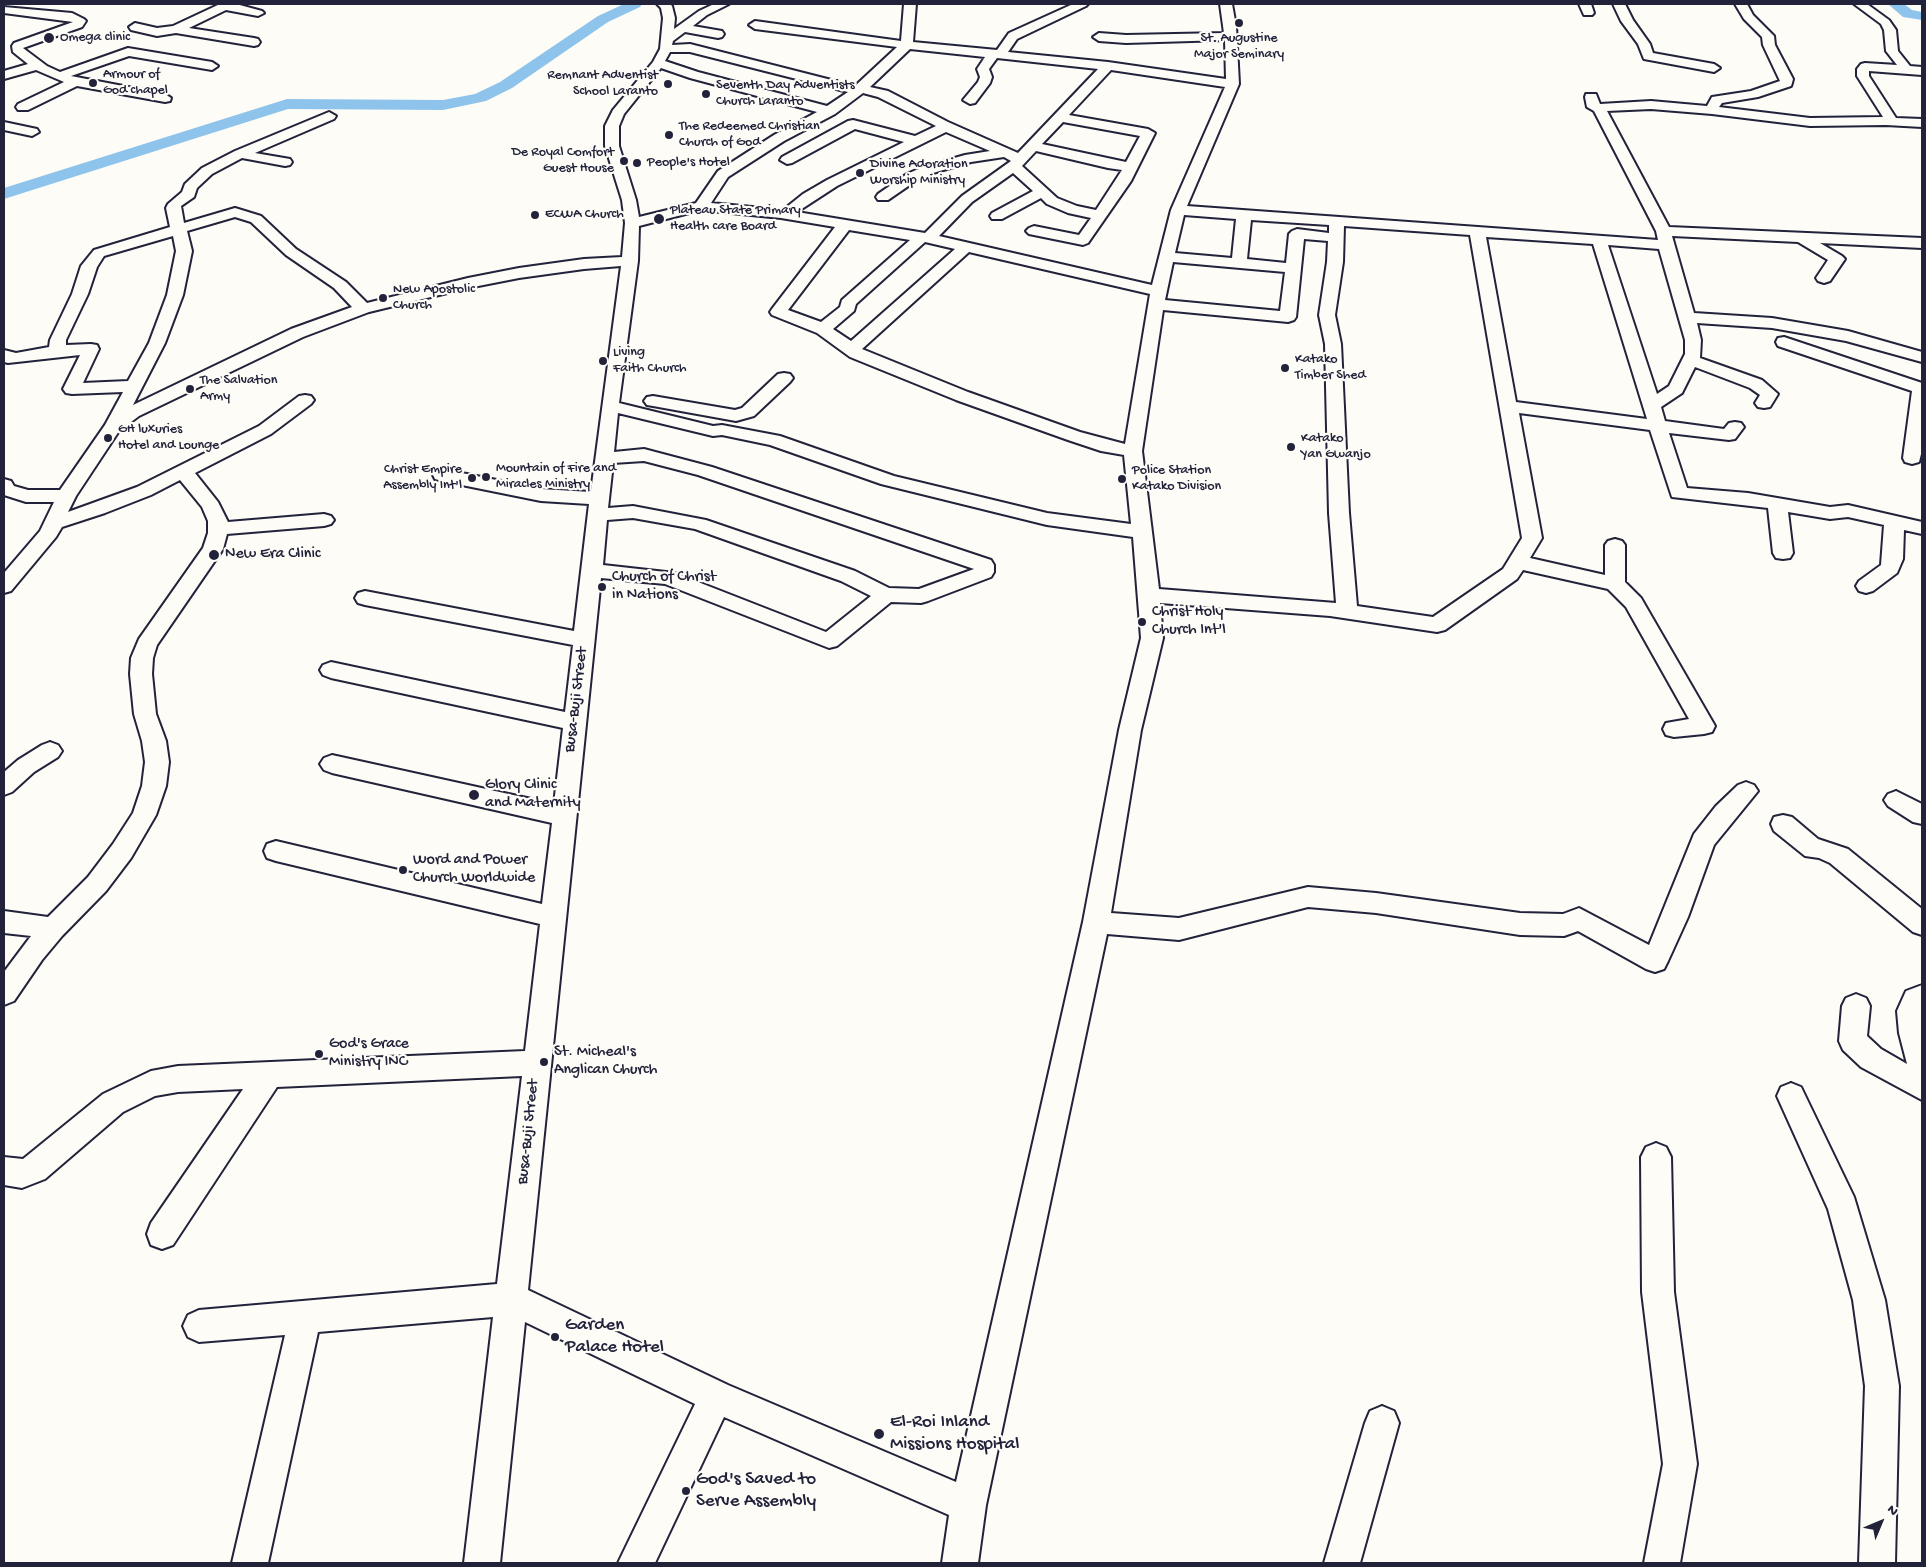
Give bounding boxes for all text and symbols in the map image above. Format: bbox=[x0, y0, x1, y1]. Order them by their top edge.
marker: St. Augustine Major Seminary bbox=[1233, 17, 1245, 29]
place label: Omega clinic bbox=[60, 30, 130, 46]
marker: Omega clinic bbox=[42, 31, 56, 45]
place label: St. Augustine Major Seminary bbox=[1194, 31, 1284, 64]
place label: Armour of God chapel bbox=[103, 67, 168, 100]
place label: Remnant Adventist School Laranto bbox=[547, 68, 658, 100]
marker: Armour of God chapel bbox=[87, 77, 99, 89]
marker: Remnant Adventist School Laranto bbox=[662, 78, 674, 90]
place label: Seventh Day Adventists Church Laranto bbox=[716, 78, 855, 110]
marker: Seventh Day Adventists Church Laranto bbox=[700, 88, 712, 100]
place label: The Redeemed Christian Church of God bbox=[679, 119, 820, 152]
marker: The Redeemed Christian Church of God bbox=[663, 129, 675, 141]
place label: De Royal Comfort Guest House bbox=[512, 145, 614, 178]
marker: De Royal Comfort Guest House bbox=[618, 155, 630, 167]
place label: People's Hotel bbox=[647, 155, 730, 171]
marker: People's Hotel bbox=[631, 157, 643, 169]
place label: Divine Adoration Worship Ministry bbox=[870, 157, 968, 190]
marker: Divine Adoration Worship Ministry bbox=[854, 167, 866, 179]
place label: Plateau State Primary Health care Board bbox=[670, 203, 801, 236]
place label: ECWA Church bbox=[545, 207, 624, 223]
marker: ECWA Church bbox=[529, 209, 541, 221]
marker: Plateau State Primary Health care Board bbox=[652, 212, 666, 226]
place label: New Apostolic Church bbox=[393, 282, 475, 314]
marker: New Apostolic Church bbox=[377, 292, 389, 304]
place label: Living Faith Church bbox=[613, 345, 686, 378]
place label: Katako Timber Shed bbox=[1295, 352, 1366, 384]
marker: Living Faith Church bbox=[597, 355, 609, 367]
marker: Katako Timber Shed bbox=[1279, 362, 1291, 374]
place label: The Salvation Army bbox=[200, 373, 277, 406]
marker: The Salvation Army bbox=[184, 383, 196, 395]
place label: GH luxuries Hotel and Lounge bbox=[118, 422, 219, 454]
place label: Katako Yan Gwanjo bbox=[1301, 431, 1371, 464]
marker: GH luxuries Hotel and Lounge bbox=[102, 432, 114, 444]
marker: Katako Yan Gwanjo bbox=[1285, 441, 1297, 453]
place label: Mountain of Fire and Miracles Ministry bbox=[496, 461, 616, 494]
place label: Christ Empire Assembly Int'l bbox=[383, 462, 462, 494]
place label: Police Station Katako Division bbox=[1132, 463, 1221, 496]
marker: Mountain of Fire and Miracles Ministry bbox=[480, 471, 492, 483]
marker: Christ Empire Assembly Int'l bbox=[466, 472, 478, 484]
marker: Police Station Katako Division bbox=[1116, 473, 1128, 485]
place label: New Era Clinic bbox=[225, 545, 320, 565]
marker: New Era Clinic bbox=[207, 548, 221, 562]
place label: Church of Christ in Nations bbox=[612, 568, 716, 606]
marker: Church of Christ in Nations bbox=[596, 581, 608, 593]
place label: Christ Holy Church Int'l bbox=[1152, 603, 1226, 641]
marker: Christ Holy Church Int'l bbox=[1136, 616, 1148, 628]
street label: Busa-Buji Street bbox=[561, 646, 593, 754]
place label: Glory Clinic and Maternity bbox=[485, 776, 581, 814]
marker: Glory Clinic and Maternity bbox=[467, 788, 481, 802]
place label: Word and Power Church Worldwide bbox=[413, 851, 535, 889]
marker: Word and Power Church Worldwide bbox=[397, 864, 409, 876]
place label: God's Grace Ministry INC bbox=[329, 1035, 409, 1073]
place label: St. Micheal's Anglican Church bbox=[554, 1043, 657, 1081]
marker: God's Grace Ministry INC bbox=[313, 1048, 325, 1060]
marker: St. Micheal's Anglican Church bbox=[538, 1056, 550, 1068]
street label: Busa-Buji Street bbox=[514, 1078, 544, 1186]
place label: Garden Palace Hotel bbox=[565, 1315, 664, 1359]
marker: Garden Palace Hotel bbox=[549, 1331, 561, 1343]
place label: El-Roi Inland Missions Hospital bbox=[890, 1412, 1019, 1456]
marker: El-Roi Inland Missions Hospital bbox=[872, 1427, 886, 1441]
place label: God's Saved to Serve Assembly bbox=[696, 1469, 816, 1513]
marker: God's Saved to Serve Assembly bbox=[680, 1485, 692, 1497]
north arrow bbox=[1856, 1497, 1906, 1547]
text: N bbox=[1883, 1502, 1901, 1520]

